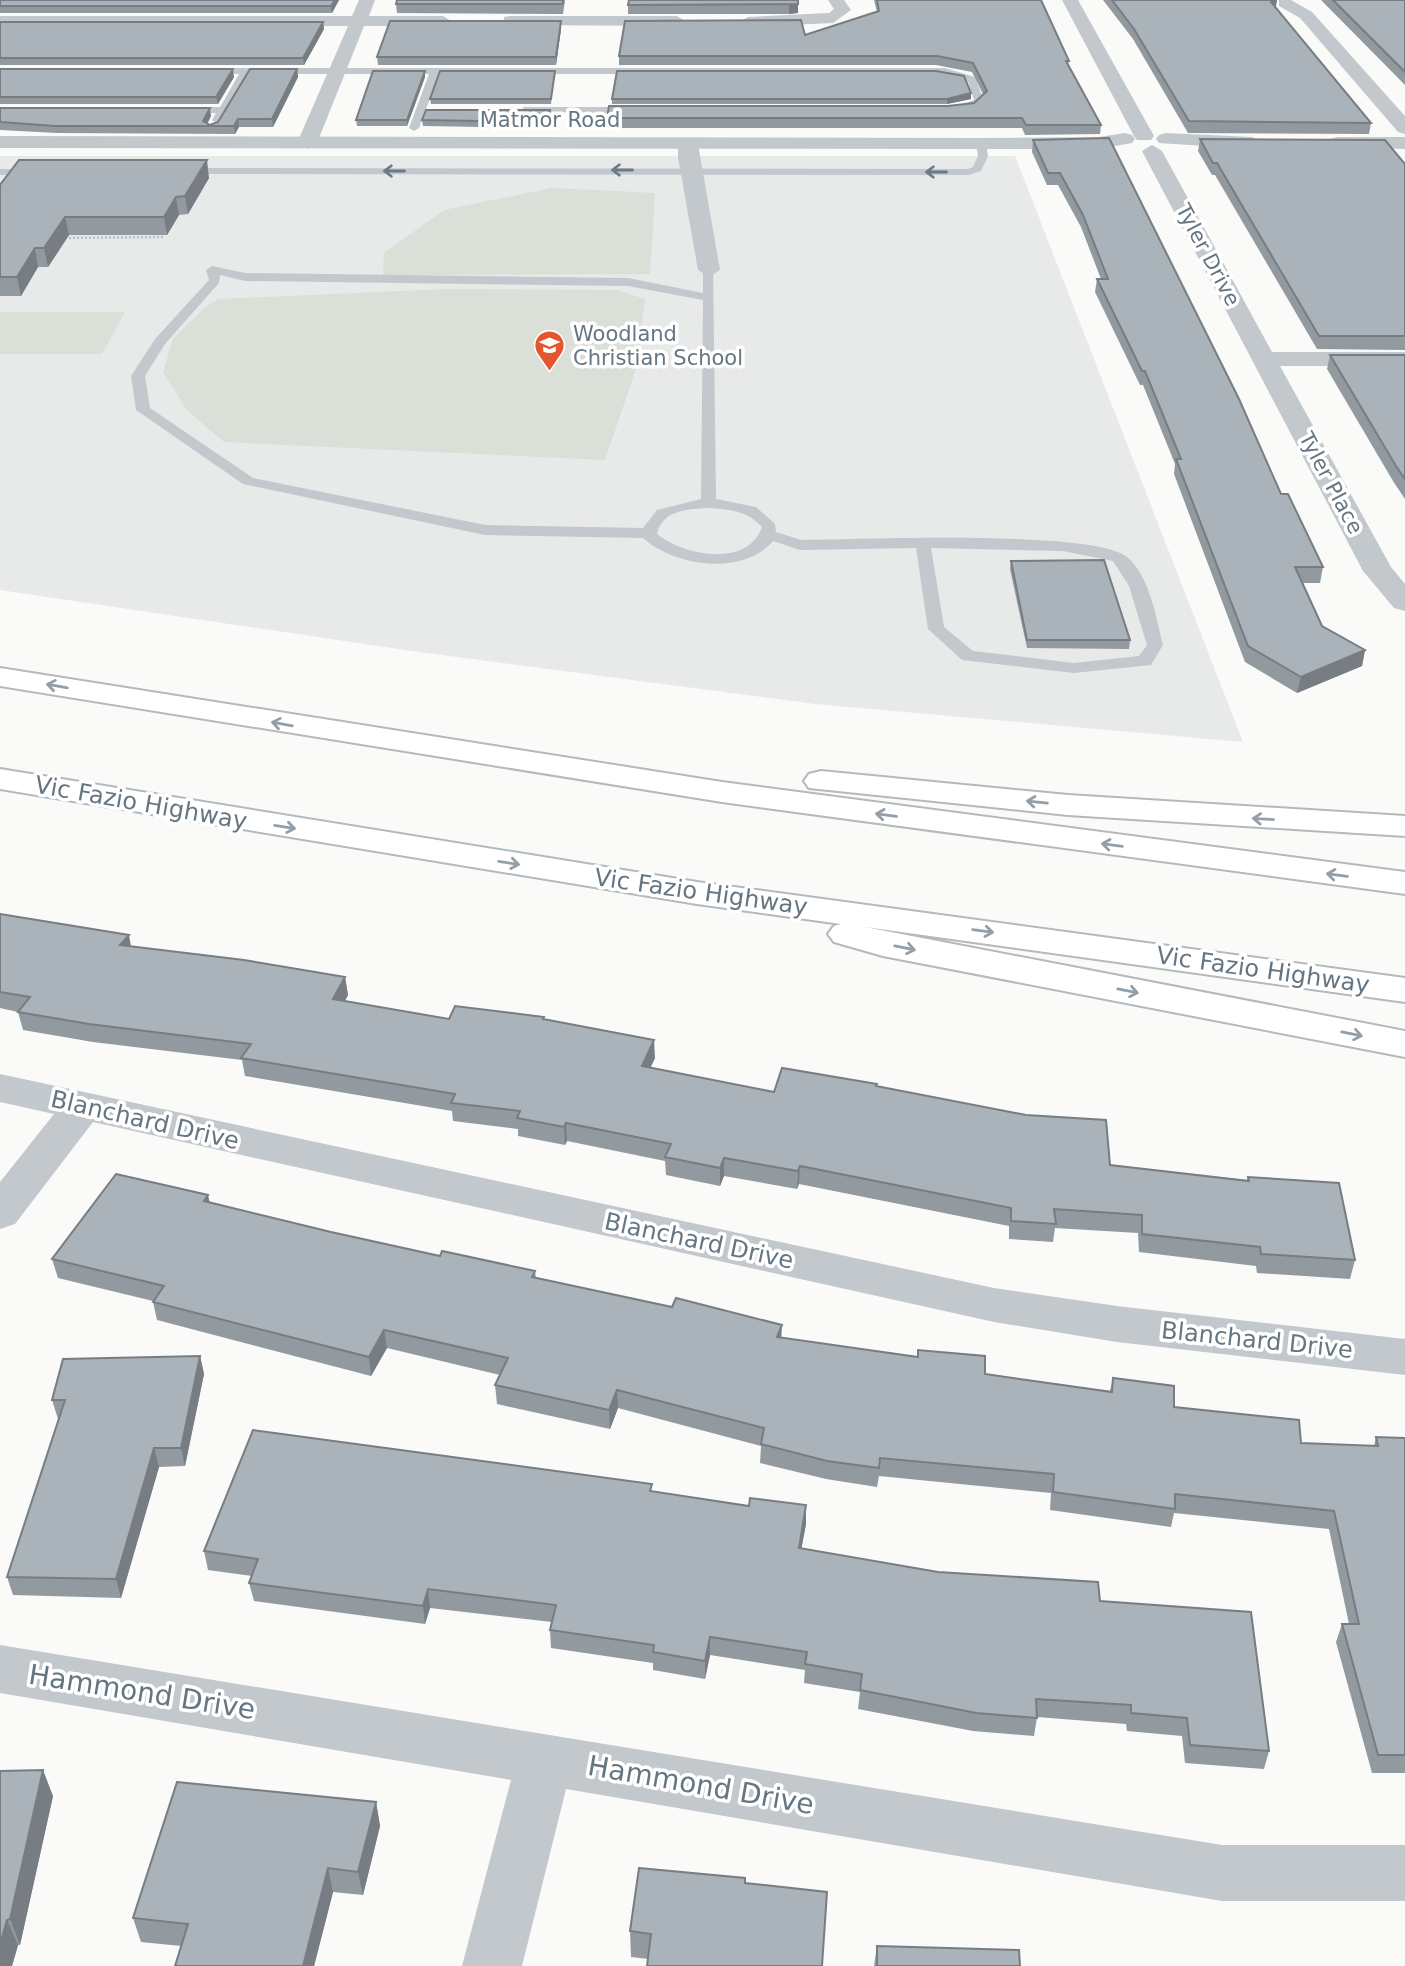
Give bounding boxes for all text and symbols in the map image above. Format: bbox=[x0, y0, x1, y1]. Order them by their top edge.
street label: Matmor Road bbox=[480, 108, 620, 132]
one-way arrow bbox=[611, 163, 634, 177]
one-way arrow bbox=[383, 164, 406, 178]
one-way arrow bbox=[924, 165, 947, 179]
street label: Tyler Drive bbox=[1171, 199, 1245, 310]
place label: Woodland Christian School bbox=[573, 322, 743, 370]
school or university icon: Woodland Christian School bbox=[533, 329, 567, 373]
street label: Tyler Place bbox=[1294, 427, 1368, 538]
one-way arrow bbox=[46, 679, 69, 692]
one-way arrow bbox=[271, 717, 293, 730]
street label: Vic Fazio Highway bbox=[33, 771, 249, 835]
one-way arrow bbox=[1026, 795, 1048, 808]
one-way arrow bbox=[875, 808, 898, 821]
one-way arrow bbox=[1252, 813, 1275, 826]
one-way arrow bbox=[273, 821, 296, 834]
one-way arrow bbox=[1101, 838, 1124, 851]
one-way arrow bbox=[497, 857, 520, 870]
street label: Vic Fazio Highway bbox=[593, 863, 809, 921]
one-way arrow bbox=[1326, 868, 1349, 881]
one-way arrow bbox=[971, 925, 994, 938]
street label: Vic Fazio Highway bbox=[1155, 941, 1371, 999]
one-way arrow bbox=[893, 942, 916, 955]
one-way arrow bbox=[1116, 985, 1139, 998]
one-way arrow bbox=[1340, 1028, 1363, 1041]
street label: Blanchard Drive bbox=[48, 1085, 242, 1155]
street label: Blanchard Drive bbox=[602, 1207, 796, 1275]
street label: Blanchard Drive bbox=[1160, 1316, 1354, 1364]
street label: Hammond Drive bbox=[26, 1658, 258, 1726]
street label: Hammond Drive bbox=[585, 1749, 817, 1821]

